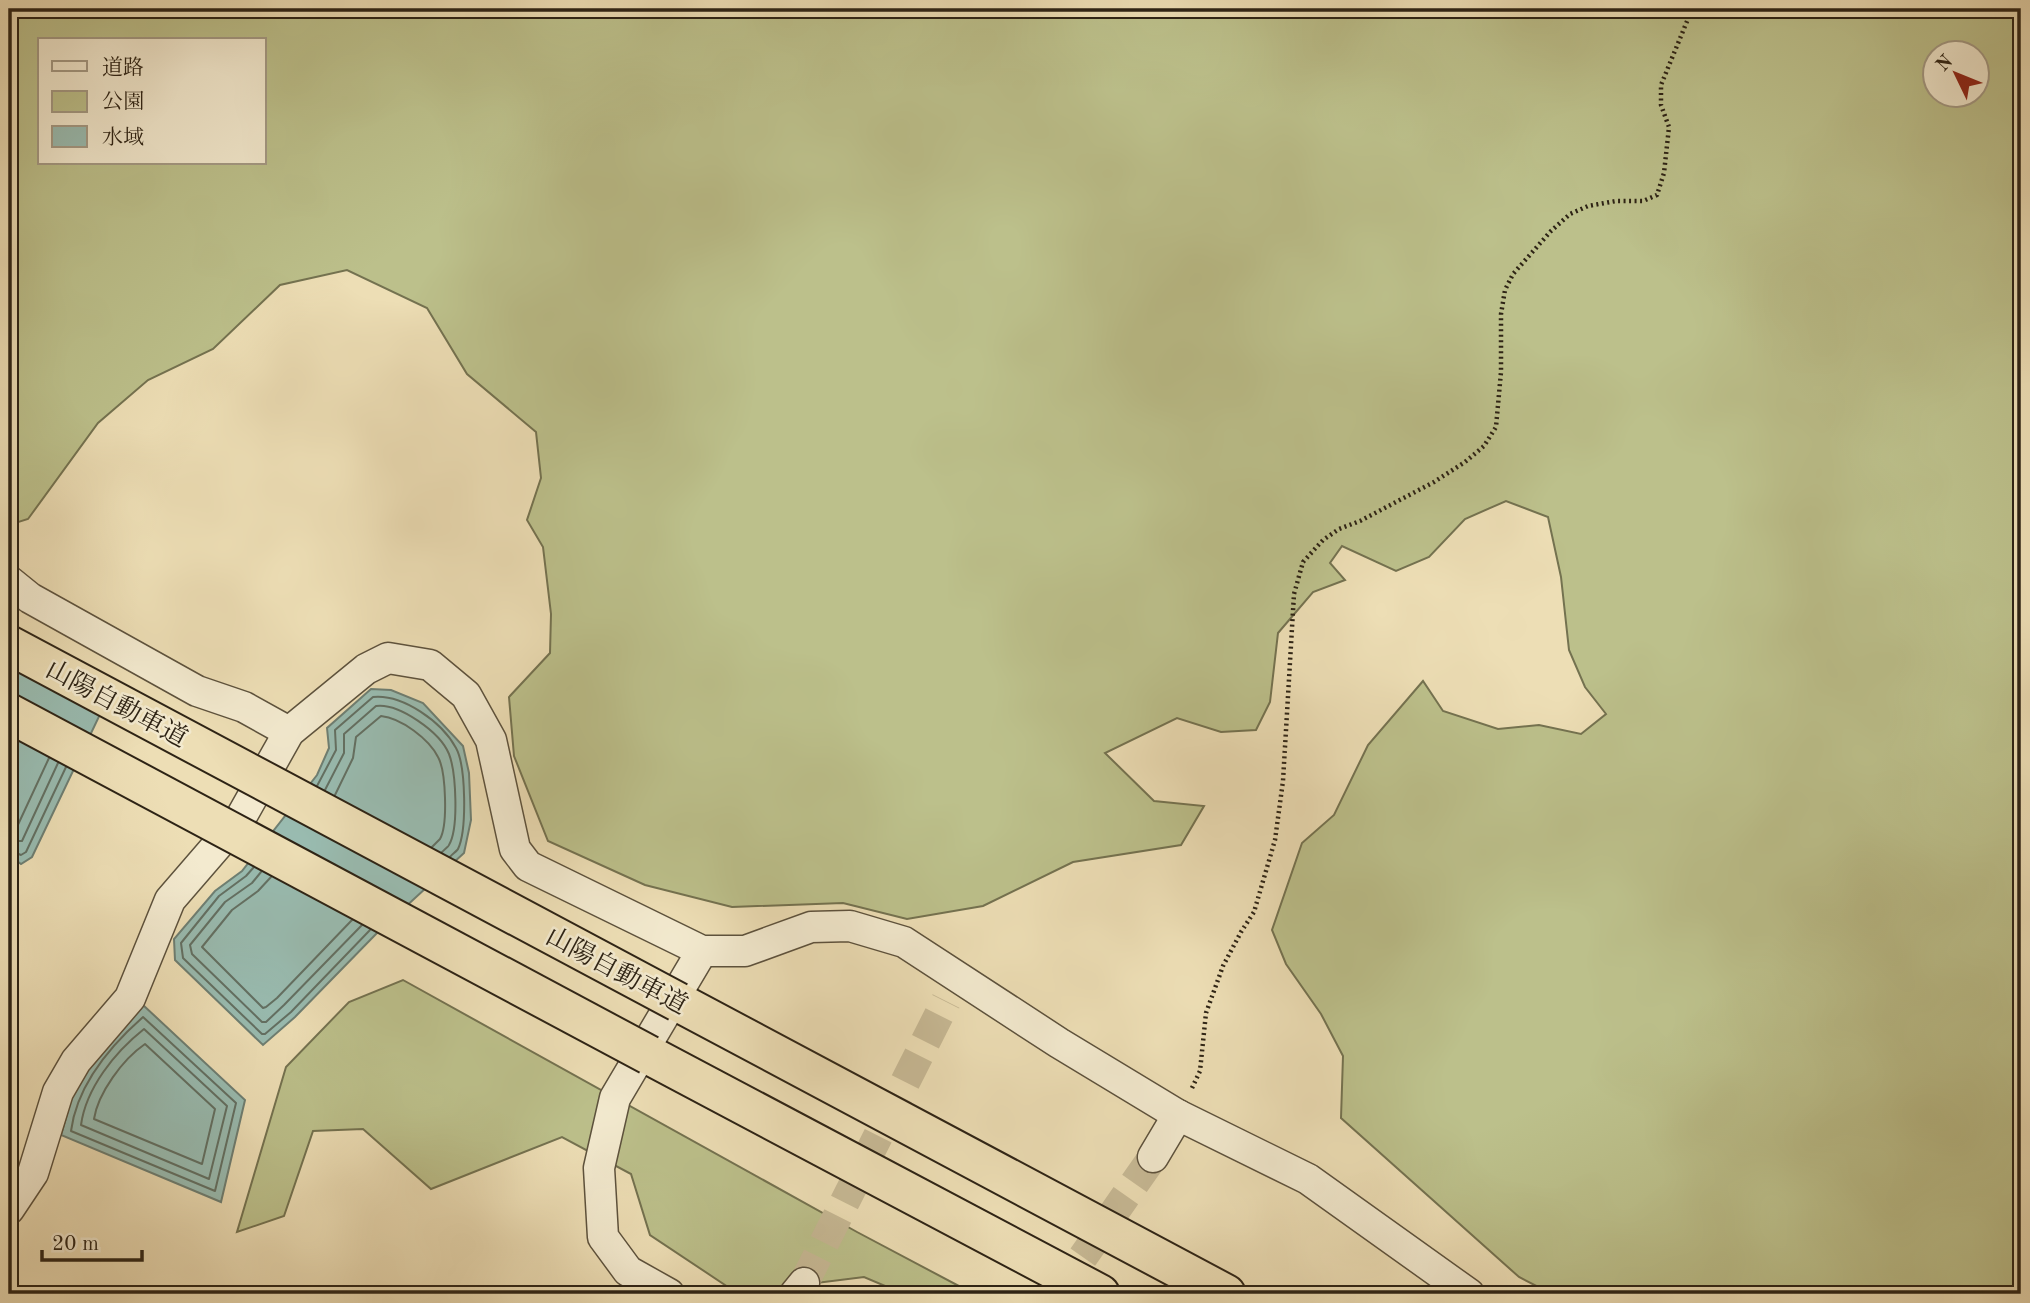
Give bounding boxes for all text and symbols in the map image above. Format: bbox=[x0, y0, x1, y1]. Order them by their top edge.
legend bbox=[38, 38, 266, 164]
north arrow bbox=[1922, 38, 1992, 108]
text: N bbox=[1933, 52, 1958, 76]
text: 道路 bbox=[102, 56, 144, 79]
text: 公園 bbox=[102, 90, 144, 113]
text: 水域 bbox=[102, 126, 144, 149]
street label: 山陽自動車道 bbox=[41, 655, 192, 753]
street label: 山陽自動車道 bbox=[541, 922, 692, 1020]
scale bar bbox=[42, 1219, 142, 1263]
text: 20 m bbox=[52, 1234, 99, 1255]

